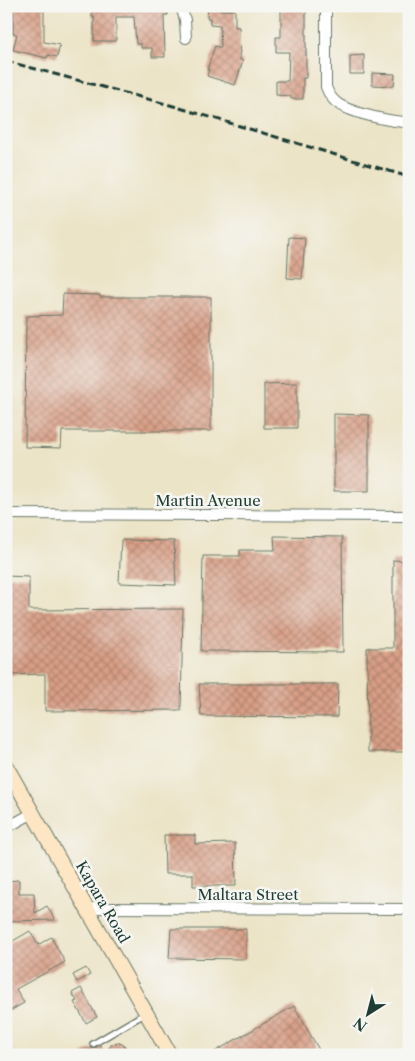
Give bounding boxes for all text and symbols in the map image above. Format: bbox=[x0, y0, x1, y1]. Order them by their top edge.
street label: Martin Avenue bbox=[155, 491, 261, 510]
street label: Kapara Road bbox=[72, 857, 134, 947]
street label: Maltara Street bbox=[197, 885, 299, 904]
north arrow bbox=[342, 988, 392, 1038]
text: N bbox=[350, 1014, 371, 1035]

